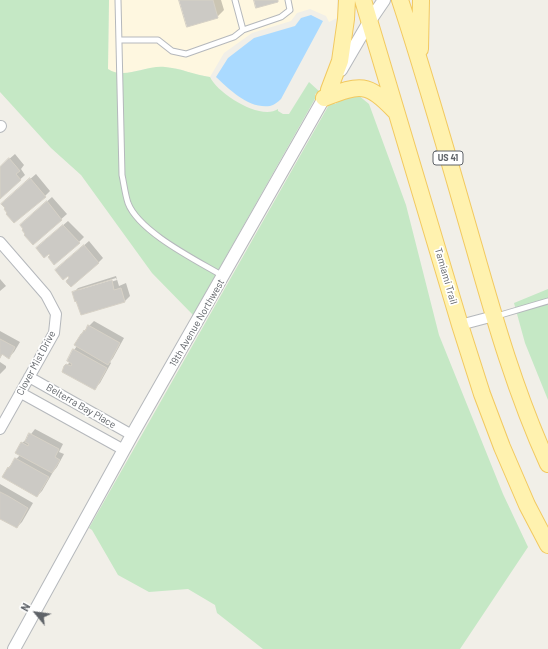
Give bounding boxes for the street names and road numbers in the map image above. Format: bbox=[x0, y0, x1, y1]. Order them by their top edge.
road number: US 41 bbox=[433, 151, 463, 165]
street label: Tamiami Trail bbox=[432, 246, 460, 306]
street label: 19th Avenue Northwest bbox=[167, 277, 227, 369]
street label: Clover Mist Drive bbox=[14, 329, 58, 397]
street label: Belterra Bay Place bbox=[44, 381, 118, 431]

